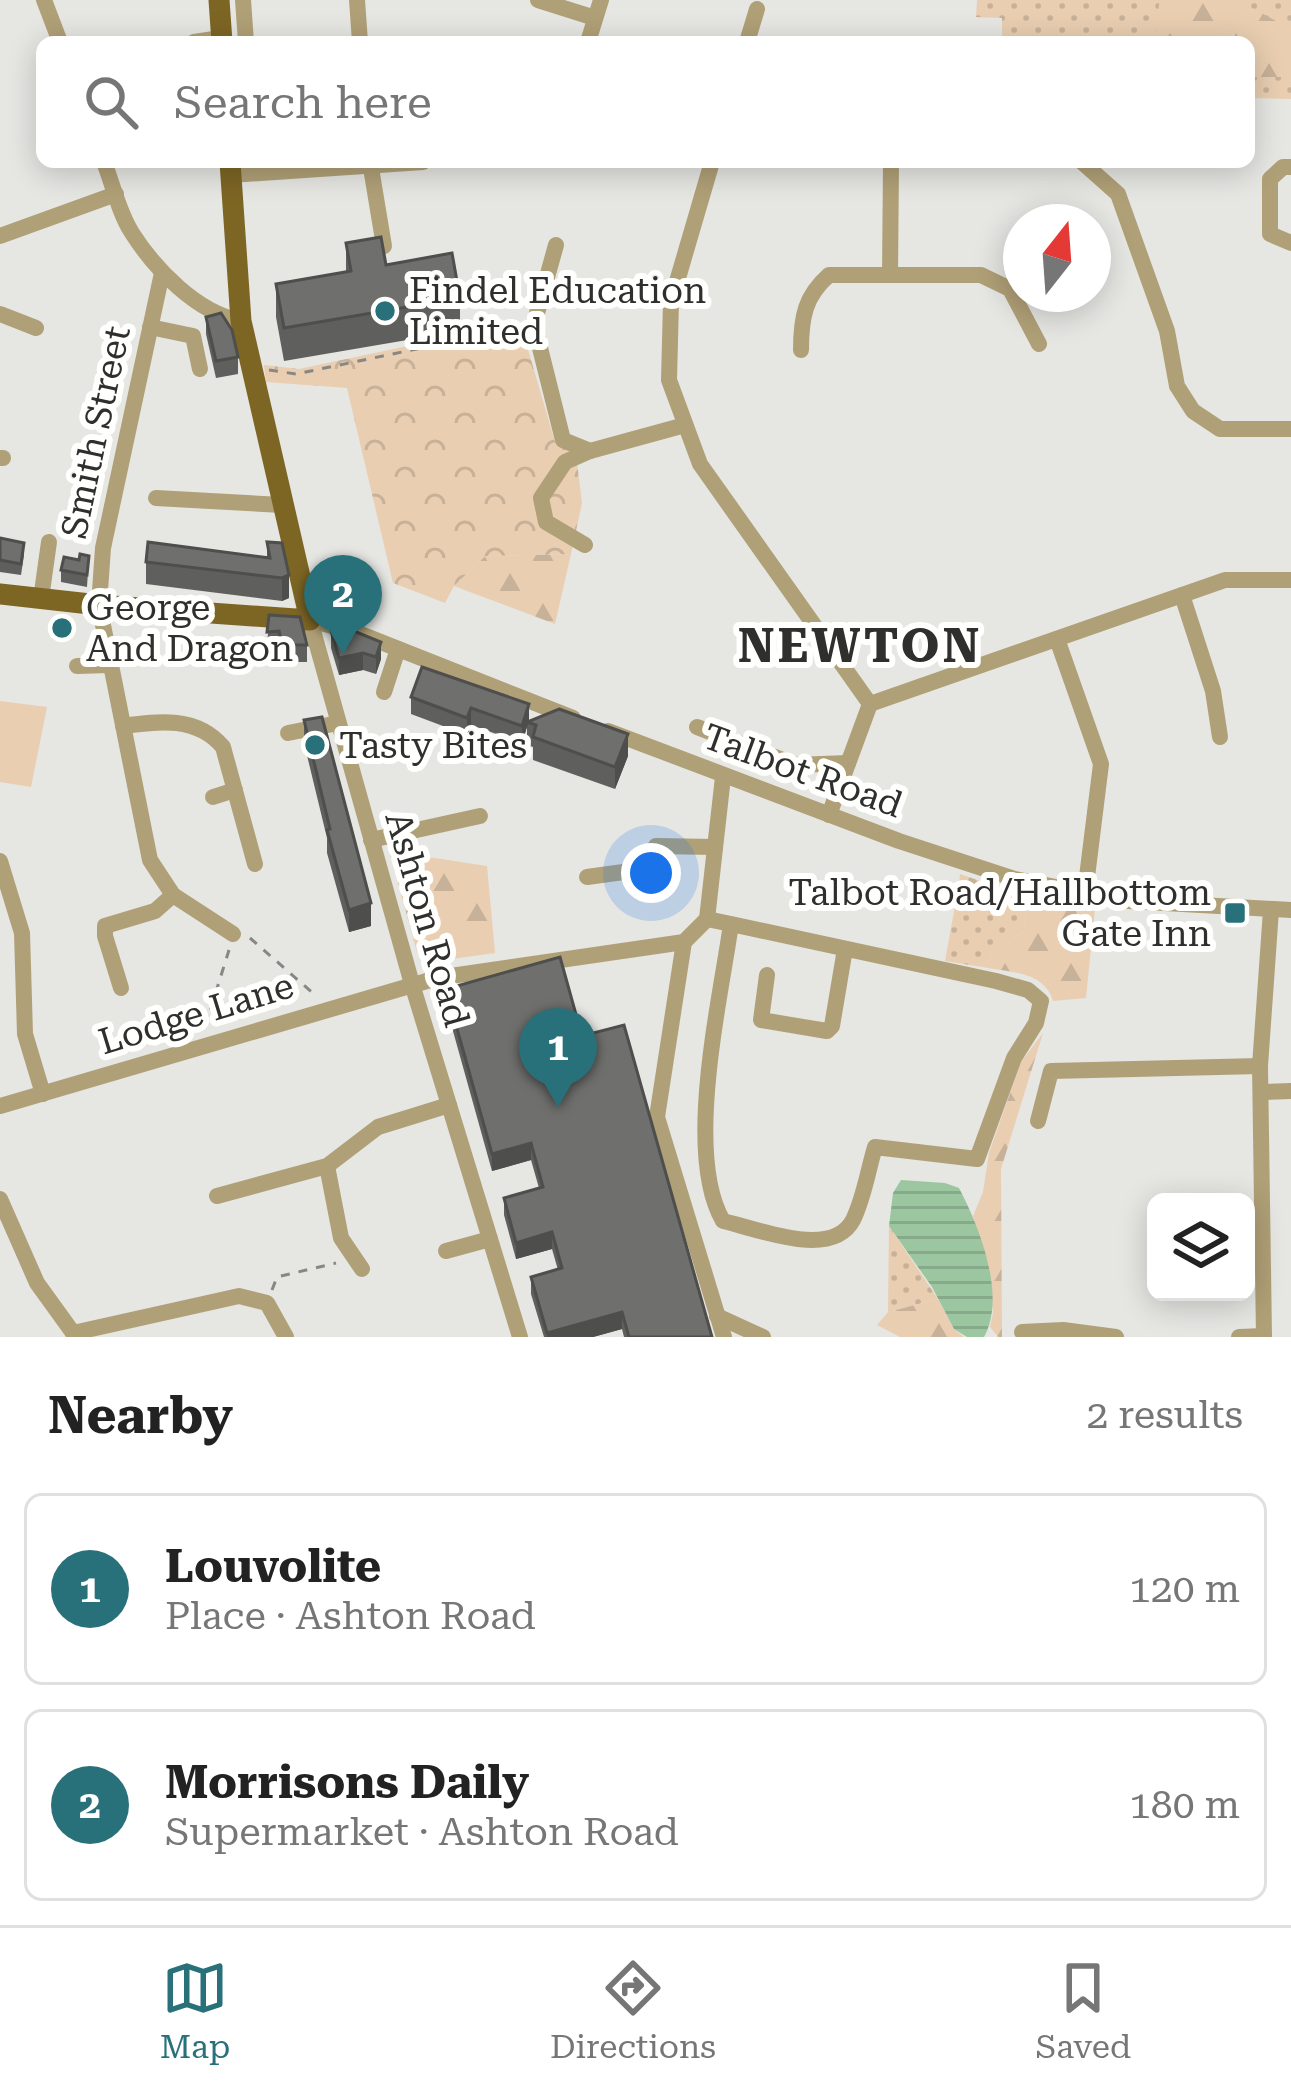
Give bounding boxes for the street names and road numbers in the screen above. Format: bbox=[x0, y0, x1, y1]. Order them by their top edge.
street label: Smith Street bbox=[53, 322, 139, 542]
street label: Talbot Road bbox=[697, 716, 908, 826]
street label: Ashton Road bbox=[376, 807, 478, 1032]
street label: Lodge Lane bbox=[94, 964, 299, 1063]

